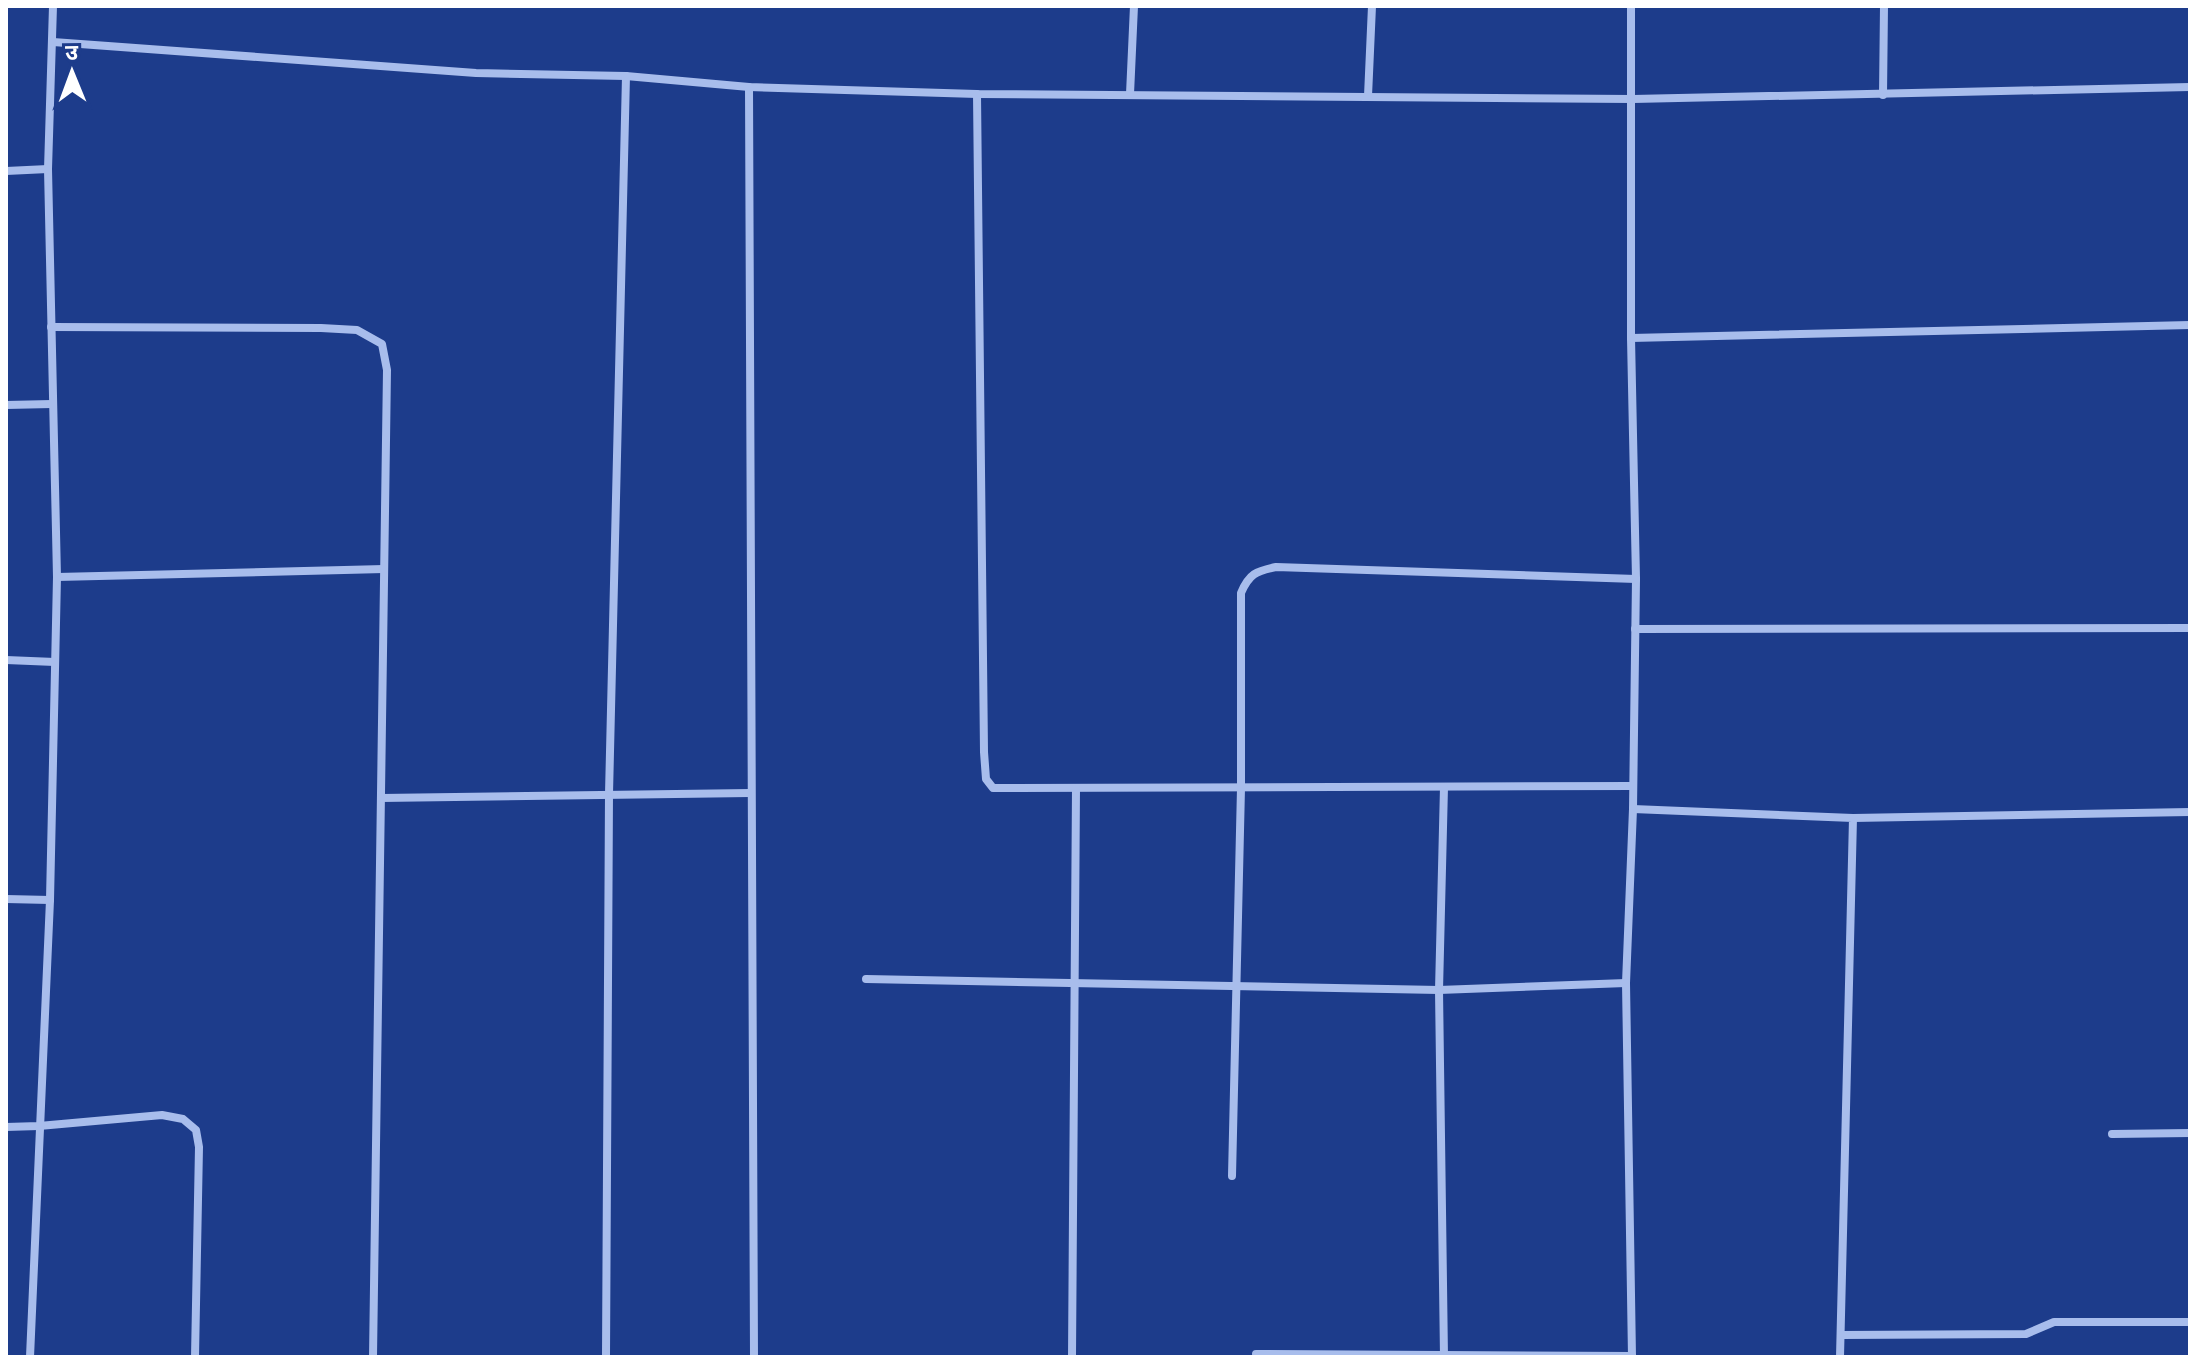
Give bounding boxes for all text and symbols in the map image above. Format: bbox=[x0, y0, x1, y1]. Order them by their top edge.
north arrow bbox=[32, 32, 112, 112]
text: उ bbox=[65, 41, 79, 68]

